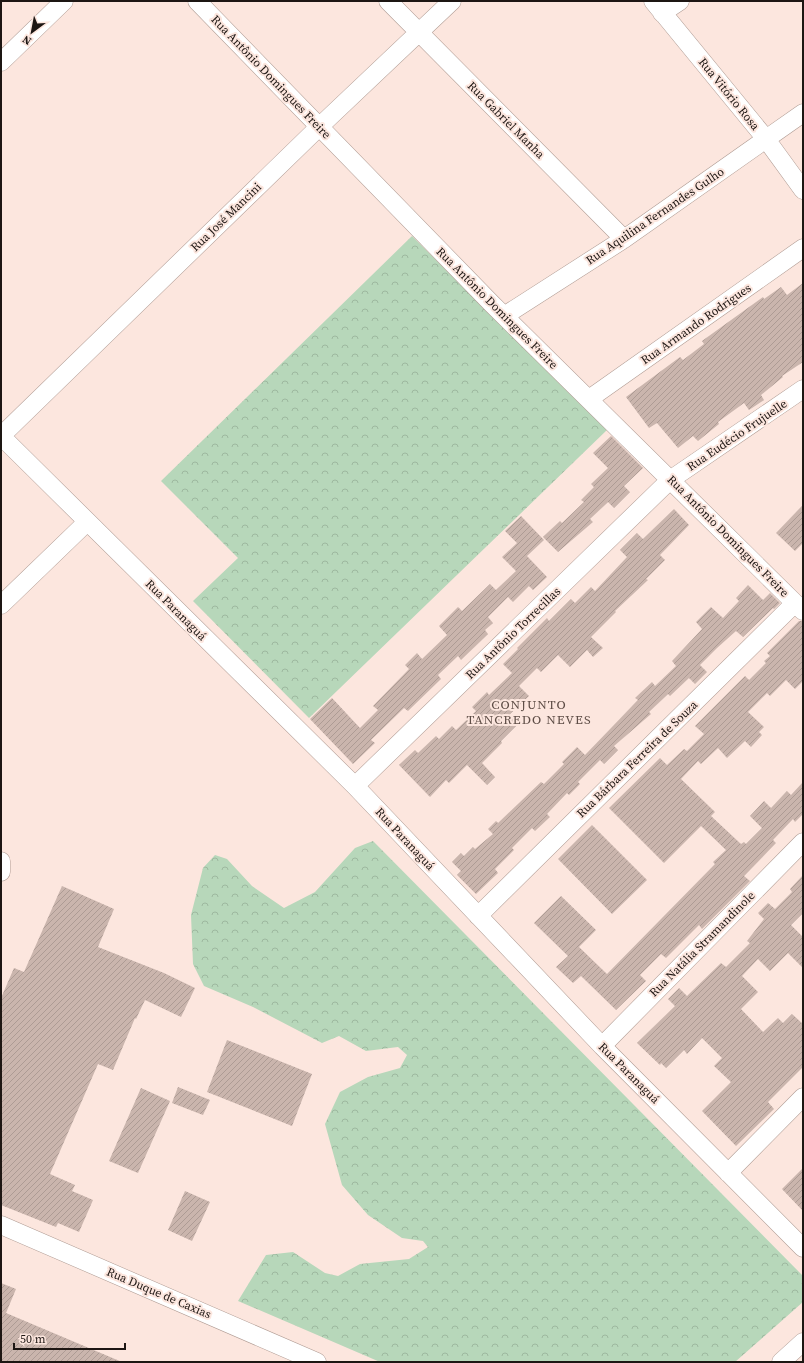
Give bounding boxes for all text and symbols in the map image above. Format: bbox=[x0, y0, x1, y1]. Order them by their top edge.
north arrow bbox=[12, 12, 52, 52]
street label: Rua Antônio Domingues Freire bbox=[208, 12, 334, 142]
text: N bbox=[20, 32, 34, 49]
street label: Rua Vitório Rosa bbox=[695, 55, 764, 134]
street label: Rua Gabriel Manha bbox=[464, 78, 549, 163]
street label: Rua Aquilina Fernandes Gulho bbox=[583, 163, 728, 268]
street label: Rua José Mancini bbox=[187, 179, 265, 255]
street label: Rua Antônio Domingues Freire bbox=[433, 244, 561, 372]
street label: Rua Armando Rodrigues bbox=[638, 280, 754, 368]
street label: Rua Eudécio Frujuelle bbox=[684, 396, 790, 474]
street label: Rua Antônio Domingues Freire bbox=[664, 472, 792, 600]
street label: Rua Paranaguá bbox=[142, 576, 211, 645]
street label: Rua Antônio Torrecillas bbox=[462, 583, 564, 683]
district label: CONJUNTO TANCREDO NEVES bbox=[466, 696, 592, 728]
street label: Rua Bárbara Ferreira de Souza bbox=[573, 696, 701, 821]
street label: Rua Paranaguá bbox=[372, 804, 439, 874]
street label: Rua Natália Stramandinole bbox=[646, 888, 758, 1000]
street label: Rua Paranaguá bbox=[595, 1039, 664, 1108]
street label: Rua Duque de Caxias bbox=[104, 1264, 214, 1322]
scale bar bbox=[14, 1325, 125, 1351]
text: 50 m bbox=[20, 1331, 46, 1347]

